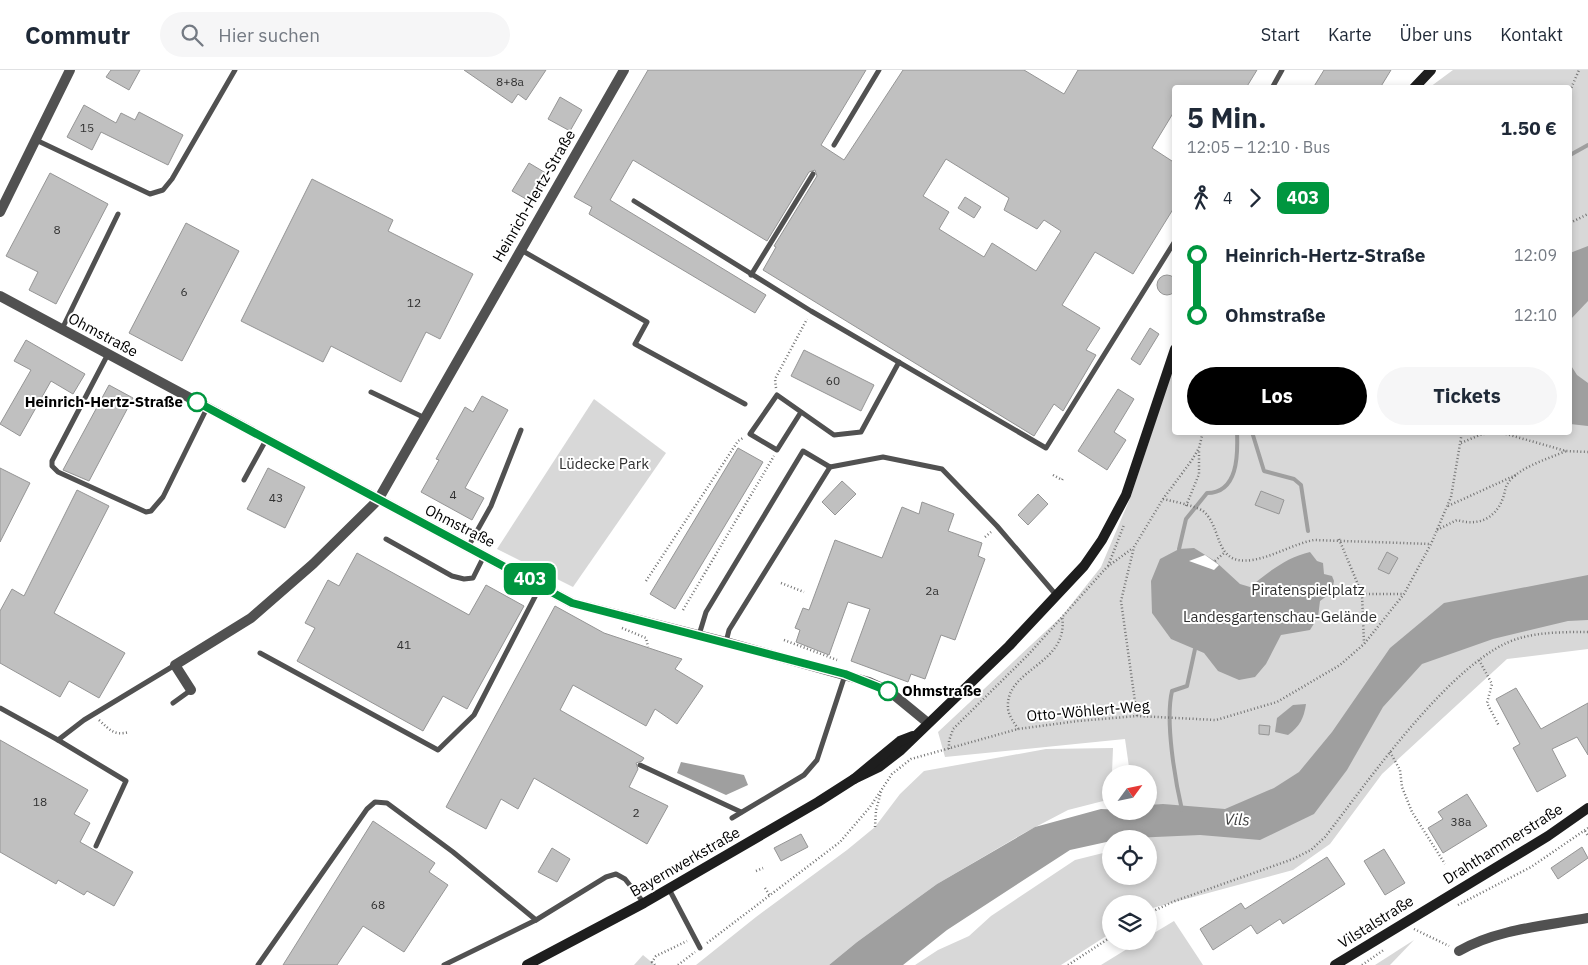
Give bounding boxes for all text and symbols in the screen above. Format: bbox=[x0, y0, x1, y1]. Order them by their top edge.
search box bbox=[160, 12, 510, 57]
text: Commutr bbox=[25, 19, 130, 51]
icon: search bbox=[178, 21, 206, 49]
text: Hier suchen bbox=[218, 23, 320, 47]
text: Start bbox=[1261, 23, 1300, 46]
text: Karte bbox=[1328, 23, 1372, 46]
text: Über uns bbox=[1400, 23, 1472, 46]
text: Kontakt bbox=[1500, 23, 1563, 46]
house number: 8+8a bbox=[496, 74, 525, 89]
text: 5 Min. bbox=[1187, 99, 1267, 136]
text: 1.50 € bbox=[1501, 116, 1557, 140]
house number: 15 bbox=[80, 120, 94, 135]
street label: Heinrich-Hertz-Straße bbox=[488, 126, 579, 265]
text: 12:05 – 12:10 · Bus bbox=[1187, 137, 1330, 157]
icon: walk bbox=[1187, 184, 1215, 212]
icon: forward bbox=[1241, 184, 1269, 212]
text: 403 bbox=[1287, 186, 1319, 209]
text: 4 bbox=[1223, 188, 1233, 208]
house number: 8 bbox=[53, 222, 61, 237]
text: Heinrich-Hertz-Straße bbox=[1225, 243, 1426, 267]
text: 12:09 bbox=[1514, 245, 1557, 265]
house number: 6 bbox=[180, 284, 188, 299]
house number: 12 bbox=[407, 295, 421, 310]
text: Ohmstraße bbox=[1225, 303, 1326, 327]
text: 12:10 bbox=[1514, 305, 1557, 325]
street label: Ohmstraße bbox=[65, 308, 141, 361]
button: Los bbox=[1187, 367, 1367, 425]
button: Tickets bbox=[1377, 367, 1557, 425]
house number: 60 bbox=[826, 373, 840, 388]
place label: Heinrich-Hertz-Straße bbox=[25, 392, 183, 411]
marker: Heinrich-Hertz-Straße bbox=[187, 392, 207, 412]
park label: Lüdecke Park bbox=[559, 454, 649, 473]
house number: 4 bbox=[449, 487, 457, 502]
house number: 43 bbox=[269, 490, 283, 505]
street label: Ohmstraße bbox=[422, 500, 498, 551]
line badge: 403 bbox=[501, 563, 559, 595]
text: 403 bbox=[514, 567, 546, 590]
park label: Piratenspielplatz bbox=[1251, 580, 1365, 599]
house number: 2a bbox=[925, 583, 939, 598]
park label: Landesgartenschau-Gelände bbox=[1183, 607, 1377, 626]
house number: 41 bbox=[397, 637, 411, 652]
marker: Ohmstraße bbox=[878, 681, 898, 701]
place label: Ohmstraße bbox=[902, 681, 982, 700]
street label: Otto-Wöhlert-Weg bbox=[1026, 696, 1150, 725]
north arrow bbox=[1102, 765, 1158, 820]
map controls bbox=[1102, 765, 1157, 950]
house number: 18 bbox=[33, 794, 47, 809]
street label: Drahthammerstraße bbox=[1439, 799, 1566, 888]
house number: 2 bbox=[632, 805, 640, 820]
water label: Vils bbox=[1224, 809, 1250, 829]
house number: 38a bbox=[1451, 814, 1472, 829]
street label: Bayernwerkstraße bbox=[626, 822, 743, 901]
button: locate bbox=[1102, 830, 1157, 885]
street label: Vilstalstraße bbox=[1335, 891, 1417, 952]
button: layers bbox=[1102, 895, 1157, 950]
house number: 68 bbox=[371, 897, 385, 912]

